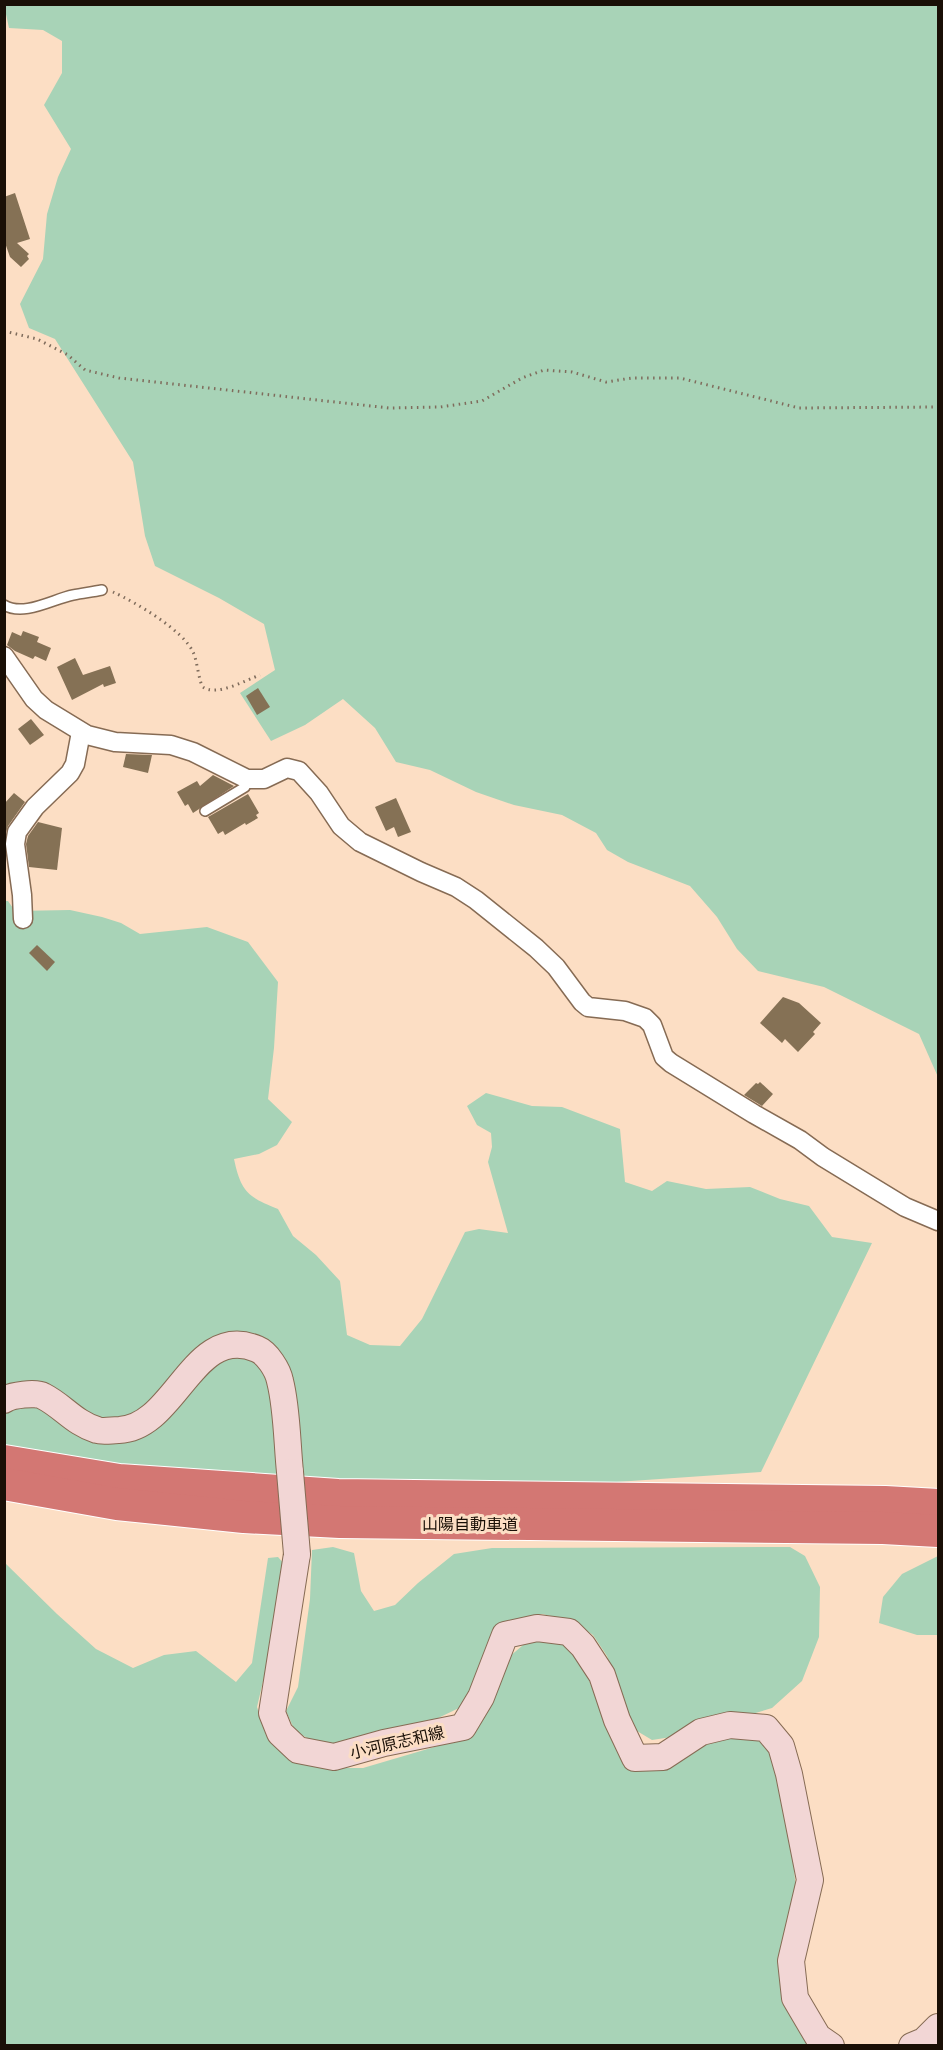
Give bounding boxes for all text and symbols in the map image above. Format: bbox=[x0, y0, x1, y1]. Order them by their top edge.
street label: 山陽自動車道 bbox=[422, 1513, 518, 1535]
street label: 小河原志和線 bbox=[348, 1720, 446, 1764]

